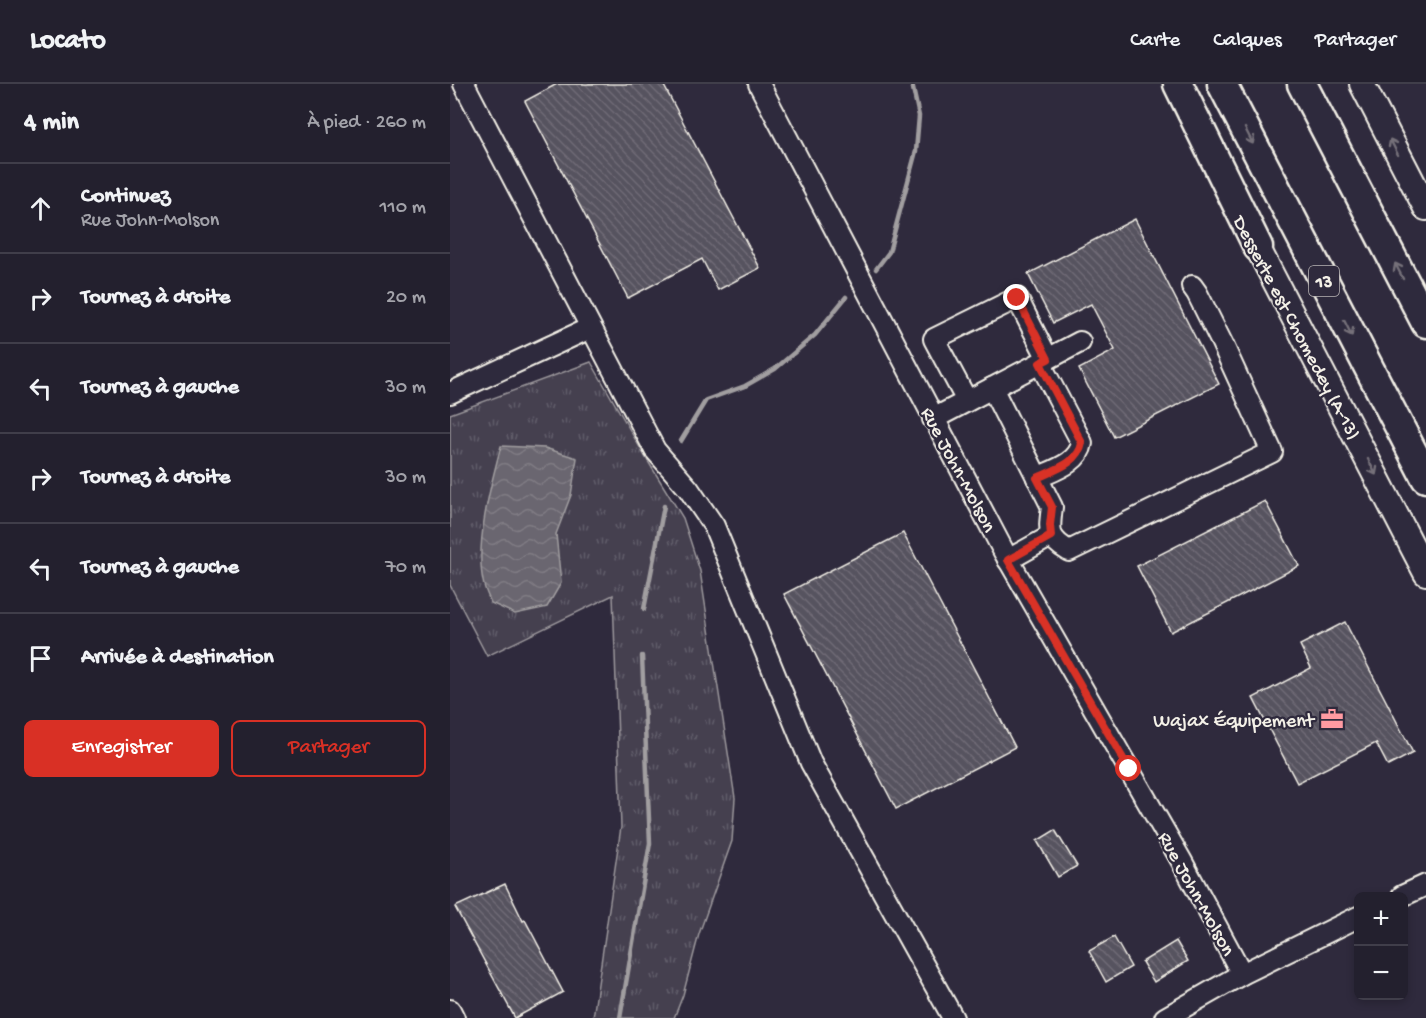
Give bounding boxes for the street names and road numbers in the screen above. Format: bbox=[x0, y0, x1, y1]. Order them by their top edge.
street label: Desserte est Chomedey (A-13) bbox=[1225, 211, 1364, 445]
road number: 13 bbox=[1309, 266, 1339, 296]
street label: Rue John-Molson bbox=[914, 404, 1000, 538]
street label: Rue John-Molson bbox=[1151, 829, 1239, 961]

